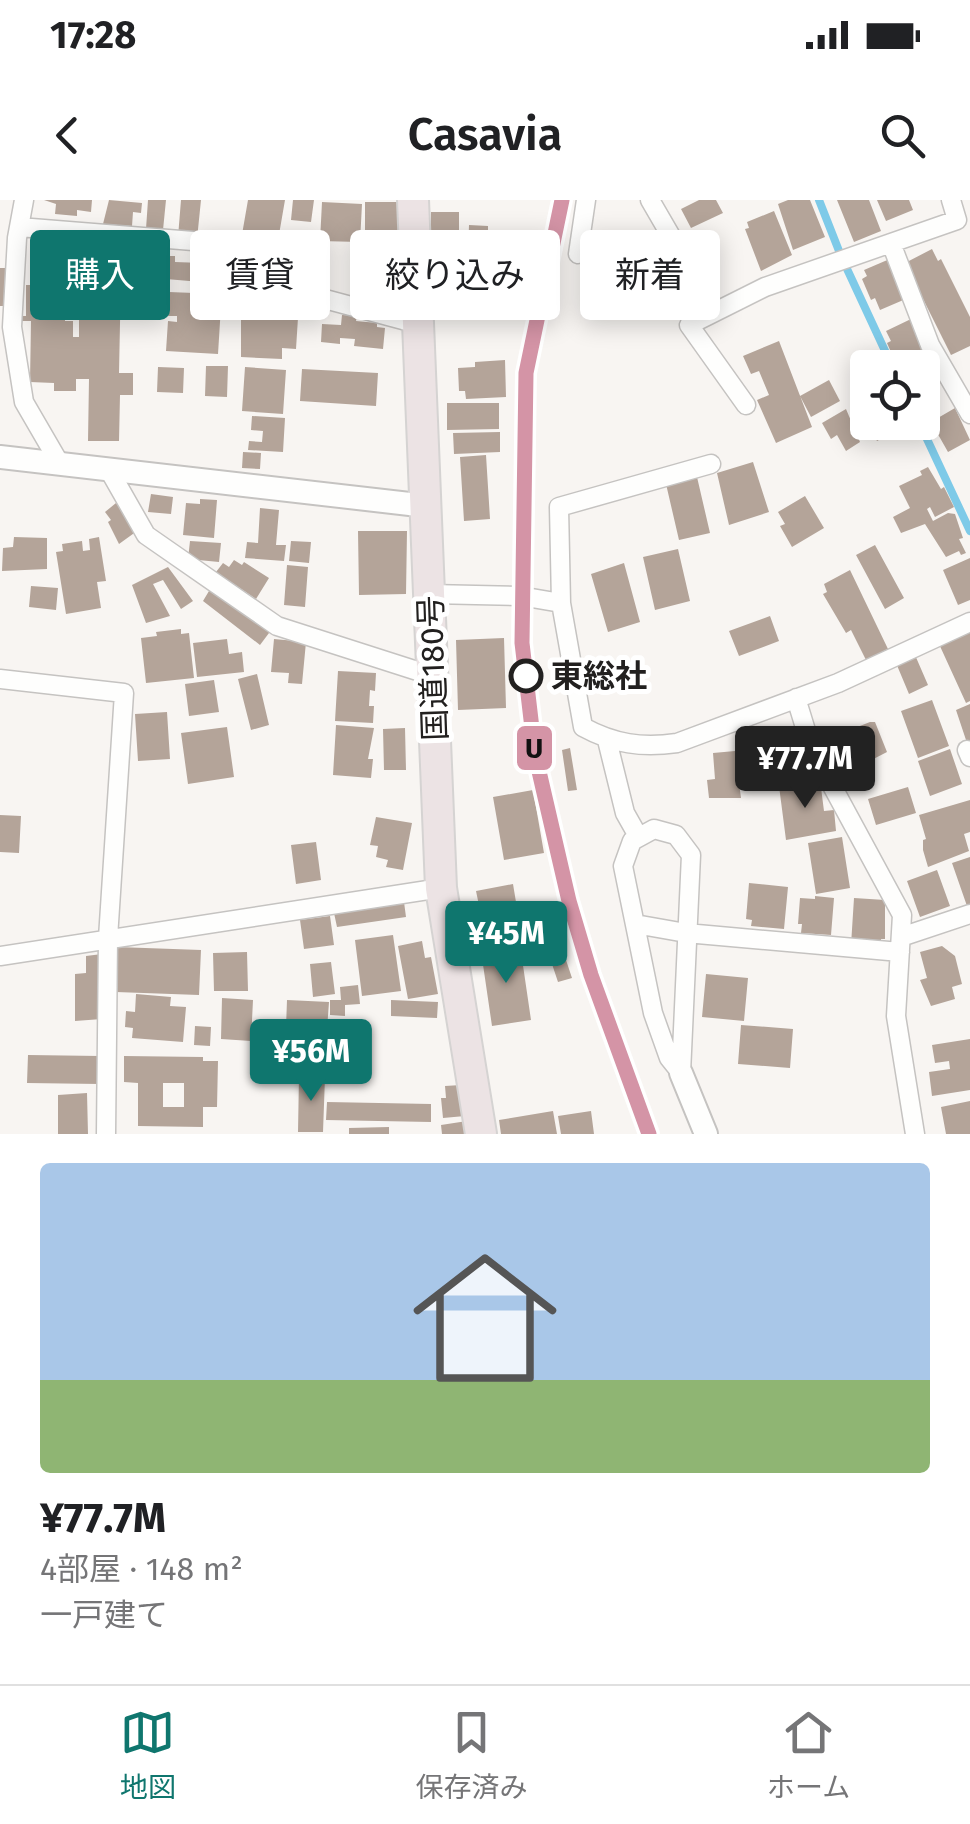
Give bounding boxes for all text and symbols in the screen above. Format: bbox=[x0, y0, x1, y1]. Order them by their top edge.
text: 17:28 bbox=[50, 12, 136, 58]
icon: back bbox=[40, 108, 95, 163]
text: Casavia bbox=[408, 108, 562, 162]
icon: search bbox=[875, 108, 930, 163]
chip: 購入 bbox=[30, 230, 170, 320]
chip: 賃貸 bbox=[190, 230, 330, 320]
chip: 絞り込み bbox=[350, 230, 560, 320]
chip: 新着 bbox=[580, 230, 720, 320]
map controls bbox=[850, 350, 940, 440]
button: locate bbox=[850, 350, 940, 440]
street label: 国道180号 bbox=[411, 595, 455, 741]
place label: 東総社 bbox=[551, 657, 647, 695]
marker: 東総社 bbox=[510, 660, 542, 692]
line badge: U bbox=[515, 724, 554, 772]
pin: ¥77.7M bbox=[724, 726, 886, 811]
text: U bbox=[525, 732, 543, 765]
text: ¥77.7M bbox=[757, 739, 853, 777]
pin: ¥45M bbox=[447, 901, 565, 986]
text: ¥45M bbox=[467, 914, 545, 952]
pin: ¥56M bbox=[252, 1019, 370, 1104]
text: ¥56M bbox=[272, 1032, 350, 1070]
icon: home bbox=[395, 1228, 575, 1408]
text: ¥77.7M bbox=[40, 1493, 166, 1543]
text: 4部屋 · 148 m² bbox=[40, 1550, 243, 1588]
text: 一戸建て bbox=[40, 1596, 168, 1634]
tab: 地図 bbox=[120, 1705, 176, 1805]
tab: 保存済み bbox=[415, 1705, 527, 1805]
tab: ホーム bbox=[767, 1705, 850, 1805]

